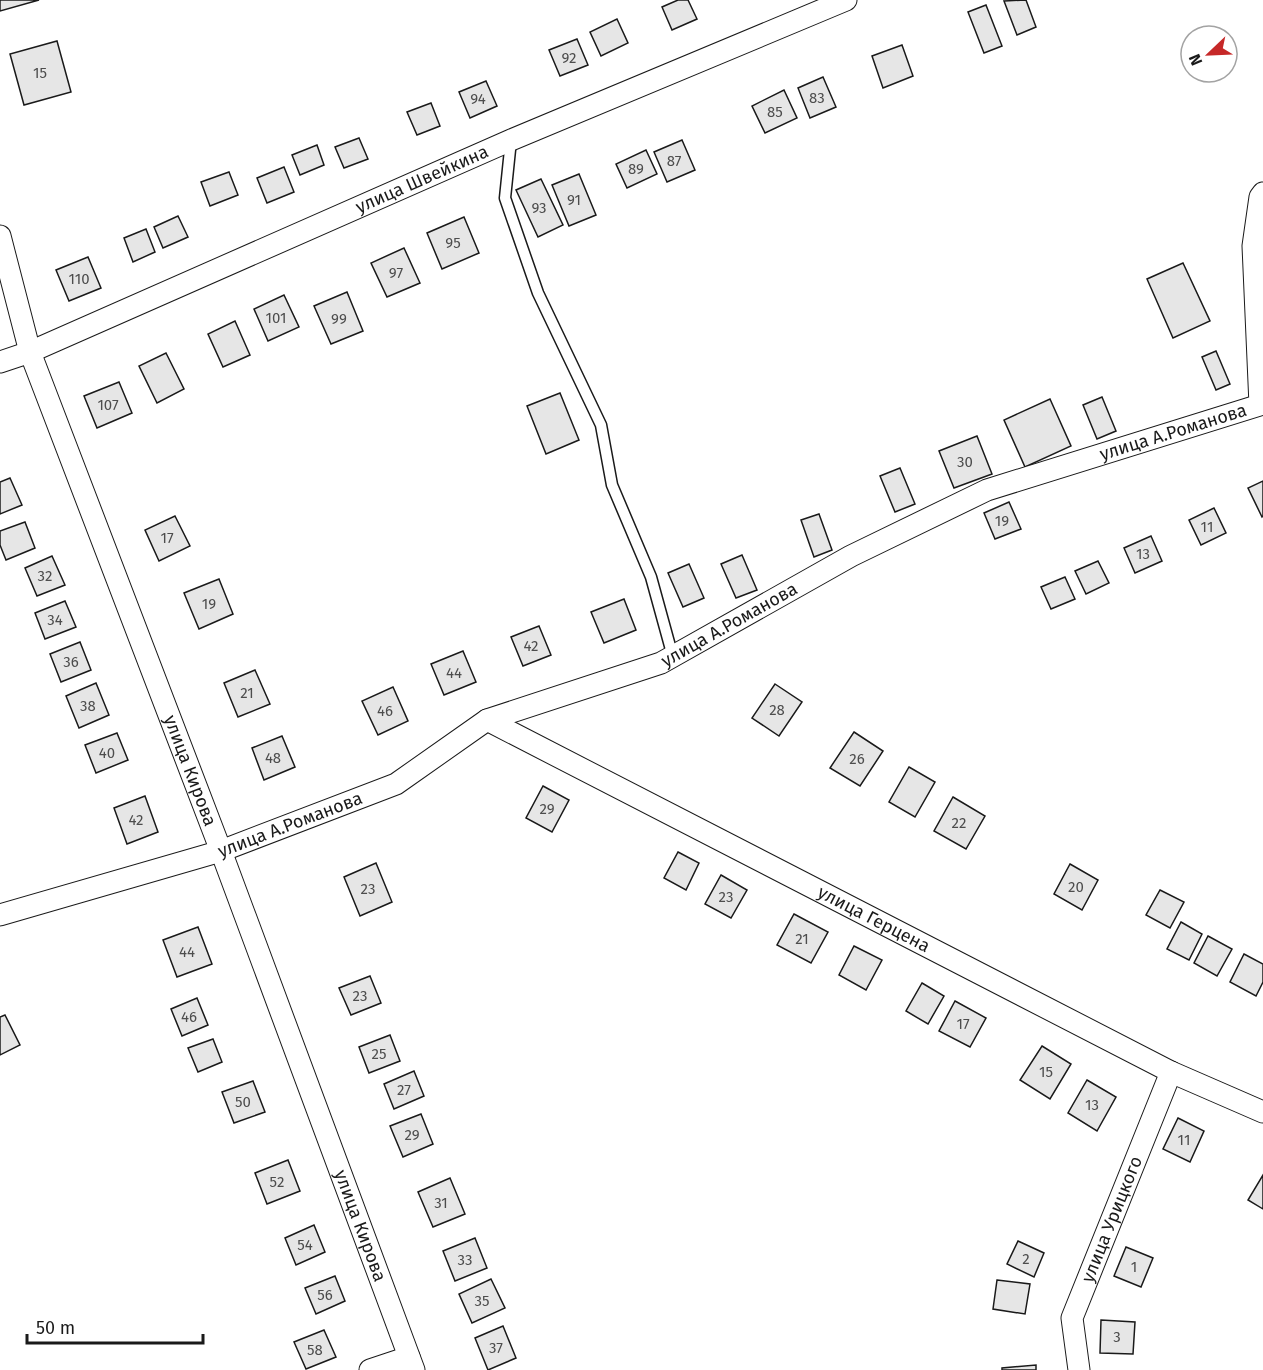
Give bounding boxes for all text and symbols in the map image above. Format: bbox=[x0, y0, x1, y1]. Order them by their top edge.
north arrow bbox=[1179, 24, 1239, 84]
house number: 92 bbox=[562, 49, 576, 67]
text: N bbox=[1185, 51, 1206, 68]
house number: 15 bbox=[33, 64, 47, 82]
house number: 83 bbox=[809, 89, 825, 107]
house number: 94 bbox=[470, 90, 486, 108]
house number: 85 bbox=[767, 103, 783, 121]
street label: улица Швейкина bbox=[352, 140, 492, 218]
house number: 87 bbox=[667, 152, 682, 170]
house number: 89 bbox=[628, 160, 644, 178]
house number: 91 bbox=[567, 191, 581, 209]
house number: 93 bbox=[531, 199, 547, 217]
house number: 95 bbox=[445, 234, 461, 252]
house number: 97 bbox=[389, 264, 403, 282]
house number: 110 bbox=[68, 270, 90, 288]
house number: 101 bbox=[266, 309, 287, 327]
house number: 99 bbox=[331, 310, 347, 328]
house number: 107 bbox=[97, 396, 119, 414]
street label: улица А.Романова bbox=[1097, 399, 1249, 465]
house number: 30 bbox=[957, 453, 973, 471]
house number: 19 bbox=[995, 512, 1009, 530]
house number: 11 bbox=[1201, 518, 1213, 536]
house number: 17 bbox=[160, 529, 174, 547]
house number: 13 bbox=[1136, 545, 1150, 563]
house number: 32 bbox=[38, 567, 52, 585]
street label: улица А.Романова bbox=[657, 578, 801, 672]
house number: 19 bbox=[202, 595, 216, 613]
house number: 34 bbox=[47, 611, 63, 629]
house number: 42 bbox=[523, 637, 539, 655]
house number: 36 bbox=[63, 653, 79, 671]
house number: 44 bbox=[446, 664, 462, 682]
house number: 21 bbox=[240, 684, 254, 702]
house number: 38 bbox=[80, 697, 96, 715]
house number: 28 bbox=[769, 701, 785, 719]
house number: 46 bbox=[377, 702, 393, 720]
street label: улица Кирова bbox=[159, 712, 221, 829]
house number: 40 bbox=[99, 744, 115, 762]
house number: 48 bbox=[265, 749, 281, 767]
house number: 26 bbox=[849, 750, 865, 768]
street label: улица А.Романова bbox=[215, 787, 365, 862]
house number: 29 bbox=[539, 800, 555, 818]
house number: 42 bbox=[128, 811, 144, 829]
house number: 22 bbox=[952, 814, 966, 832]
house number: 20 bbox=[1068, 878, 1084, 896]
house number: 23 bbox=[361, 880, 375, 898]
street label: улица Герцена bbox=[814, 881, 934, 957]
house number: 23 bbox=[719, 888, 733, 906]
house number: 21 bbox=[795, 930, 809, 948]
house number: 44 bbox=[179, 943, 195, 961]
house number: 23 bbox=[353, 987, 367, 1005]
house number: 46 bbox=[181, 1008, 197, 1026]
house number: 17 bbox=[956, 1015, 970, 1033]
house number: 25 bbox=[372, 1045, 386, 1063]
house number: 15 bbox=[1039, 1063, 1053, 1081]
house number: 27 bbox=[397, 1081, 411, 1099]
house number: 50 bbox=[235, 1093, 251, 1111]
house number: 13 bbox=[1085, 1096, 1099, 1114]
house number: 29 bbox=[404, 1126, 420, 1144]
house number: 11 bbox=[1178, 1131, 1190, 1149]
street label: улица Урицкого bbox=[1077, 1153, 1147, 1286]
street label: улица Кирова bbox=[330, 1167, 391, 1285]
house number: 52 bbox=[270, 1173, 284, 1191]
house number: 31 bbox=[434, 1194, 448, 1212]
house number: 54 bbox=[297, 1236, 313, 1254]
house number: 2 bbox=[1022, 1250, 1030, 1268]
house number: 33 bbox=[458, 1251, 472, 1269]
house number: 1 bbox=[1131, 1258, 1137, 1276]
house number: 56 bbox=[317, 1286, 333, 1304]
house number: 35 bbox=[474, 1292, 490, 1310]
scale bar bbox=[27, 1307, 202, 1345]
text: 50 m bbox=[36, 1317, 75, 1339]
house number: 3 bbox=[1113, 1328, 1121, 1346]
house number: 37 bbox=[489, 1339, 503, 1357]
house number: 58 bbox=[307, 1341, 323, 1359]

